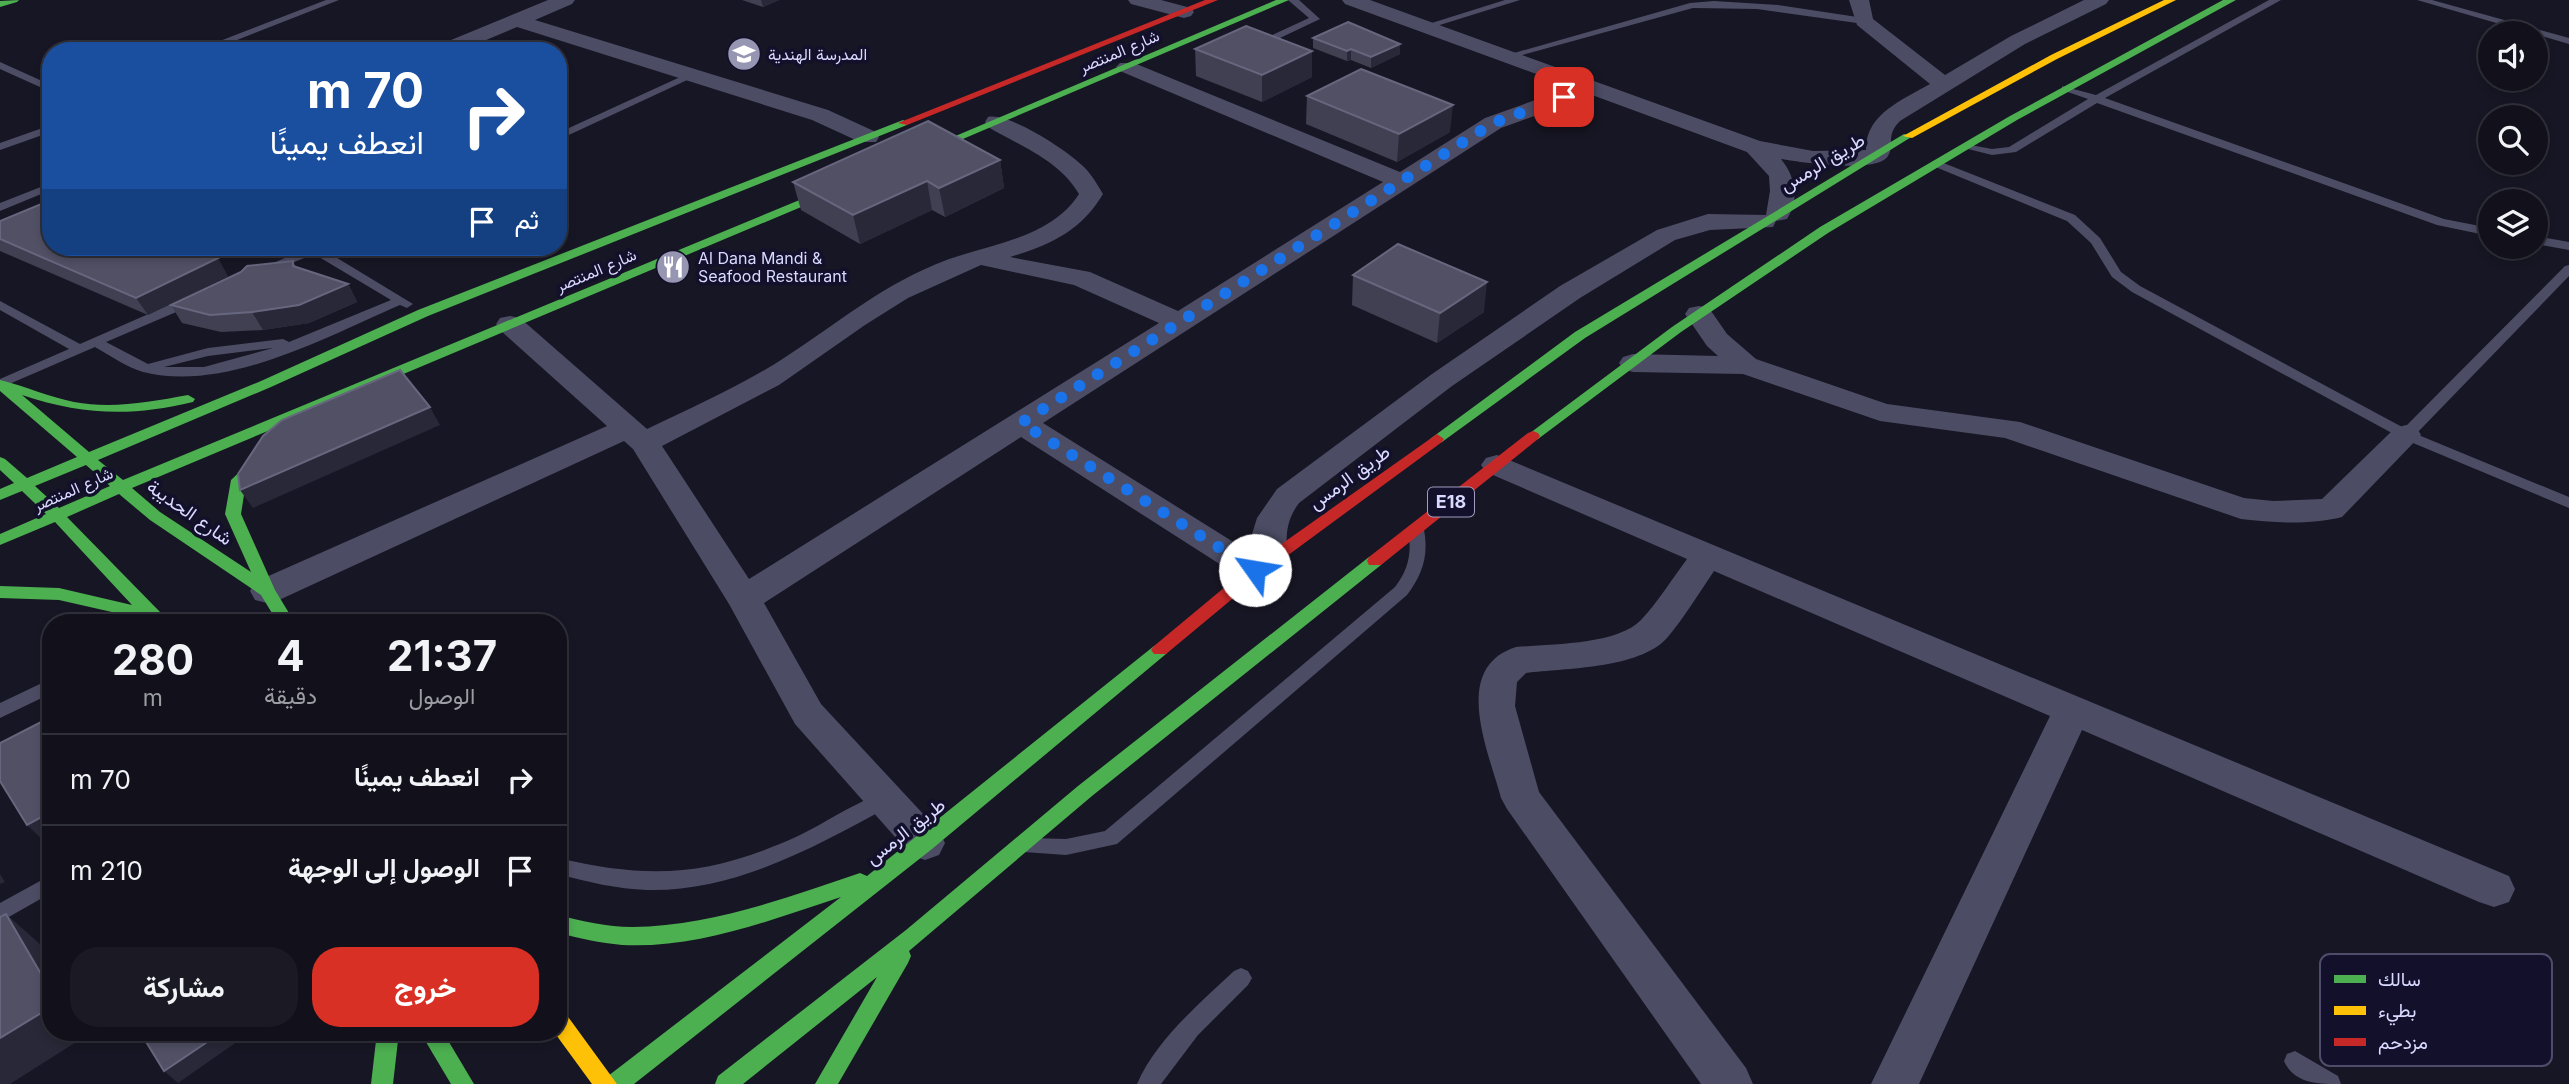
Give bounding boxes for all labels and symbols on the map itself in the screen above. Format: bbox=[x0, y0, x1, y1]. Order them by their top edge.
street label: شارع المنتصر bbox=[1075, 25, 1163, 79]
school or university icon: المدرسة الهندية bbox=[725, 35, 763, 73]
place label: المدرسة الهندية bbox=[768, 44, 867, 65]
pin bbox=[1534, 67, 1594, 127]
street label: طريق الرمس bbox=[1776, 128, 1869, 197]
street label: شارع المنتصر bbox=[552, 244, 640, 298]
restaurant icon: Al Dana Mandi & Seafood Restaurant bbox=[654, 248, 692, 286]
place label: Al Dana Mandi & Seafood Restaurant bbox=[698, 248, 847, 286]
street label: طريق الرمس bbox=[1304, 440, 1394, 515]
street label: شارع المنتصر bbox=[29, 463, 117, 518]
street label: شارع الحديبة bbox=[142, 475, 237, 551]
road number: E18 bbox=[1428, 488, 1474, 516]
position arrow bbox=[1218, 533, 1292, 607]
street label: طريق الرمس bbox=[861, 793, 950, 870]
legend bbox=[2320, 954, 2552, 1066]
text: سالك bbox=[2378, 968, 2421, 991]
text: بطيء bbox=[2378, 999, 2416, 1026]
text: مزدحم bbox=[2378, 1031, 2428, 1055]

